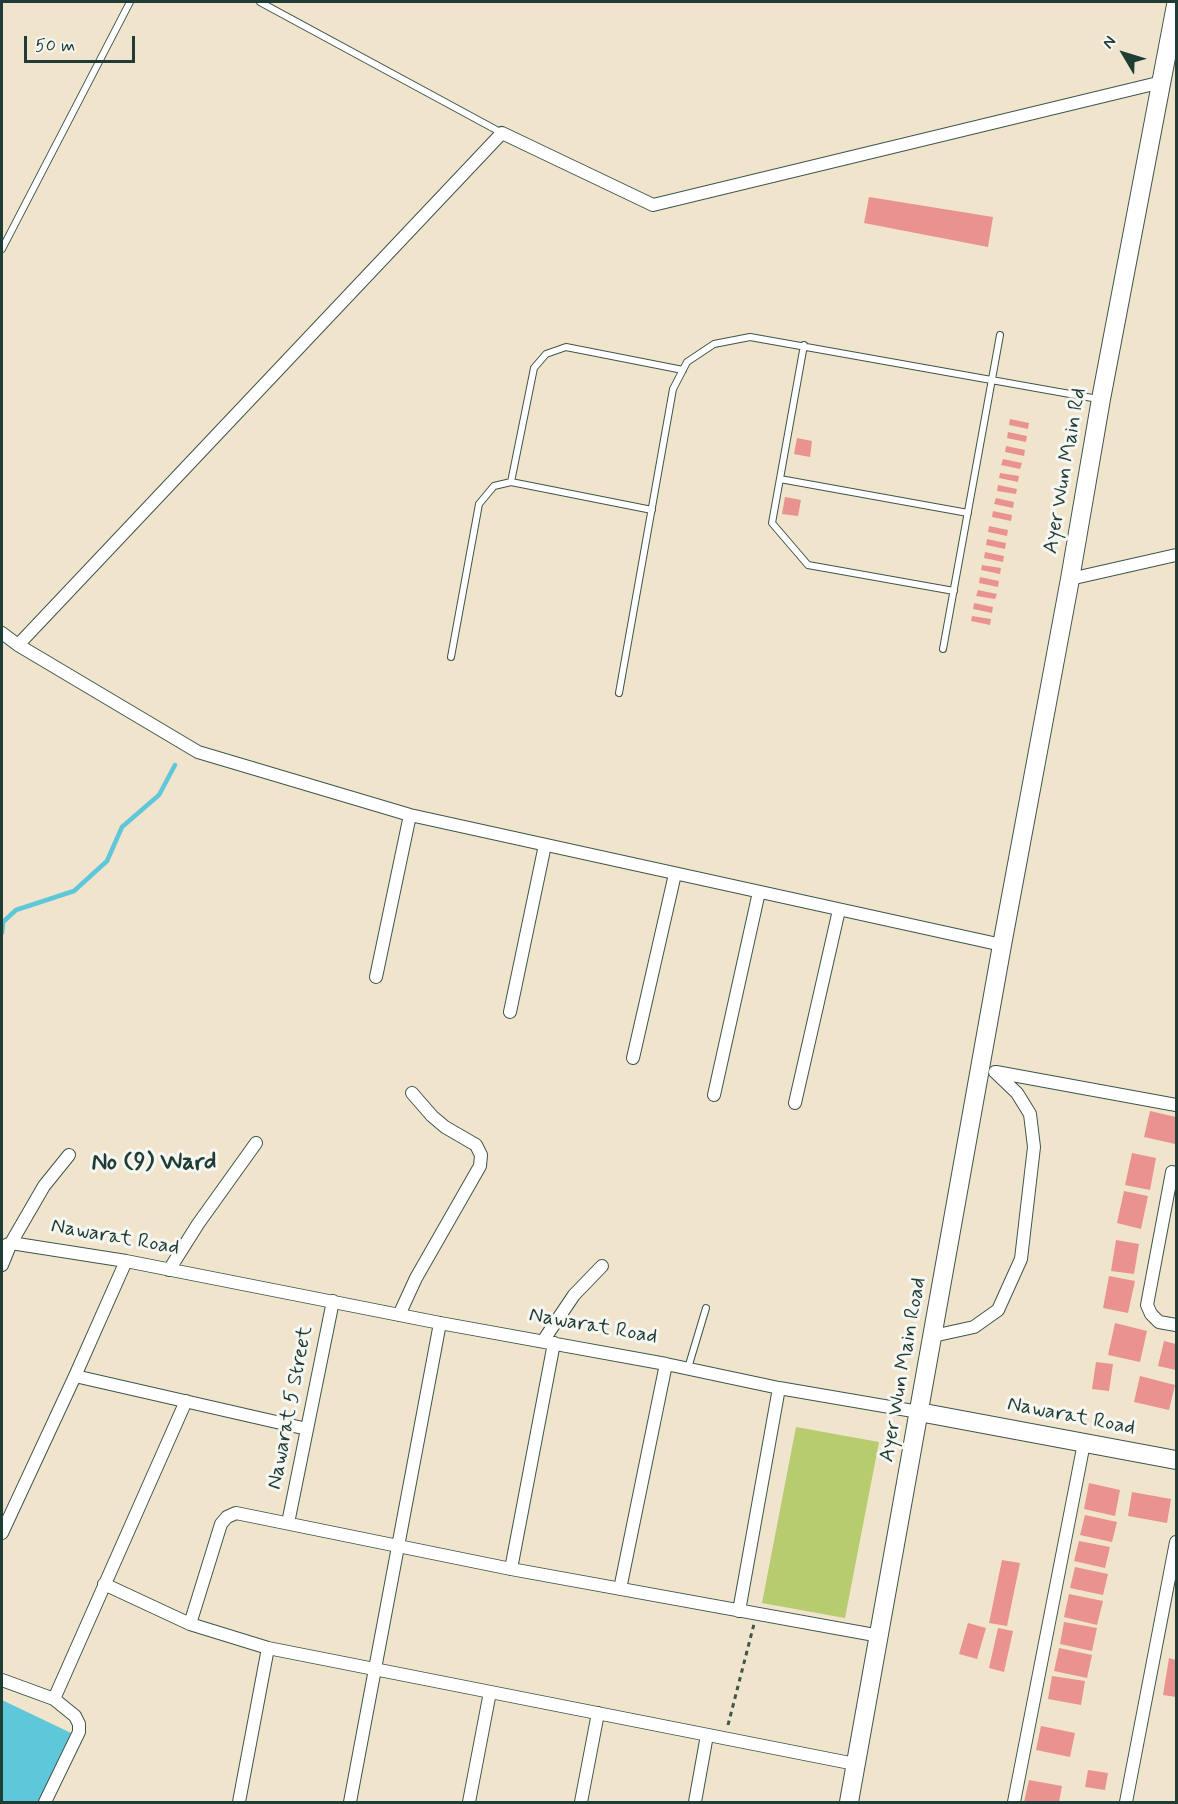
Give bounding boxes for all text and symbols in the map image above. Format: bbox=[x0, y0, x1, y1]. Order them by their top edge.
scale bar bbox=[27, 24, 138, 62]
north arrow bbox=[1094, 24, 1154, 84]
text: N bbox=[1098, 32, 1121, 53]
text: 50 m bbox=[35, 34, 75, 58]
street label: Ayer Wun Main Rd bbox=[1039, 386, 1093, 556]
district label: No (9) Ward bbox=[91, 1150, 217, 1178]
street label: Nawarat Road bbox=[49, 1214, 181, 1262]
street label: Ayer Wun Main Road bbox=[875, 1276, 933, 1464]
street label: Nawarat Road bbox=[527, 1303, 659, 1351]
street label: Nawarat 5 Street bbox=[263, 1324, 319, 1492]
street label: Nawarat Road bbox=[1005, 1392, 1137, 1442]

